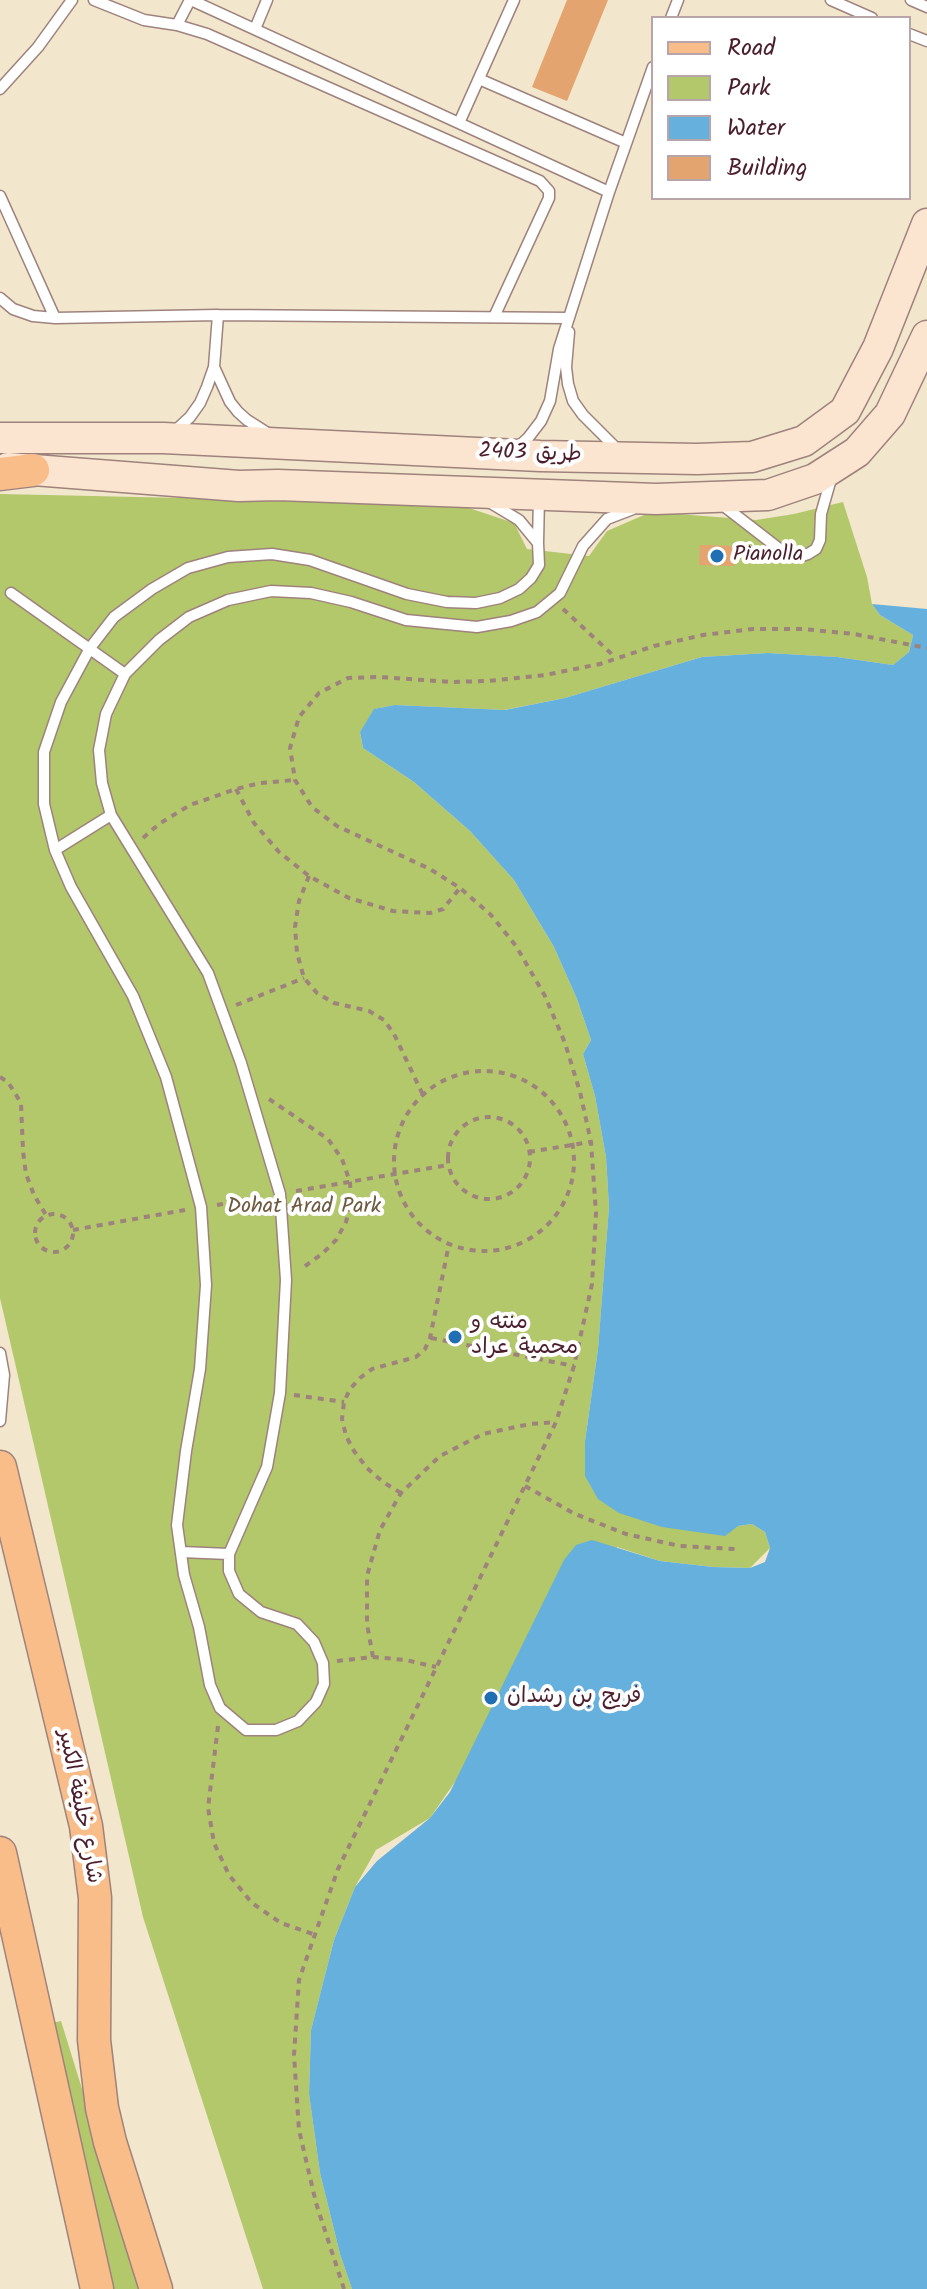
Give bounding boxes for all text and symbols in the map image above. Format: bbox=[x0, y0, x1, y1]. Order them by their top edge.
legend bbox=[651, 16, 911, 200]
text: Road bbox=[727, 29, 775, 68]
text: Park bbox=[727, 69, 771, 108]
text: Water bbox=[727, 109, 785, 148]
text: Building bbox=[727, 149, 807, 188]
street label: طريق 2403 bbox=[478, 440, 582, 470]
place label: Pianolla bbox=[733, 543, 803, 569]
marker: Pianolla bbox=[708, 547, 726, 565]
park label: Dohat Arad Park bbox=[227, 1195, 381, 1221]
place label: منته و محمية عراد bbox=[471, 1311, 578, 1362]
marker: منته و محمية عراد bbox=[446, 1328, 464, 1346]
place label: فريج بن رشدان bbox=[507, 1685, 641, 1711]
marker: فريج بن رشدان bbox=[482, 1689, 500, 1707]
street label: شارع خليفة الكبير bbox=[50, 1728, 106, 1886]

